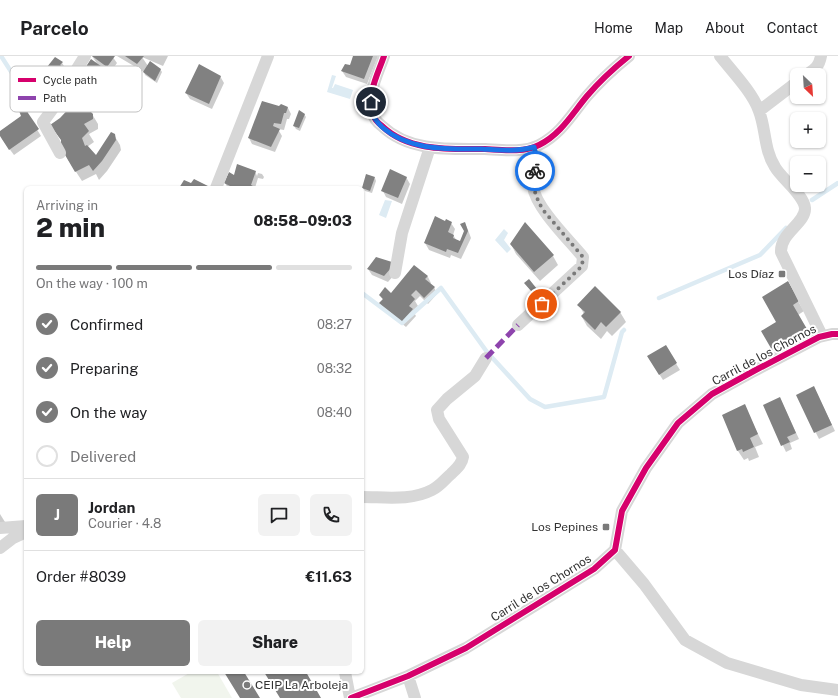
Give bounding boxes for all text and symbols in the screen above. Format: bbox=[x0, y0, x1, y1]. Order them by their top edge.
text: Parcelo bbox=[20, 17, 89, 39]
text: Home bbox=[594, 20, 633, 36]
text: Map bbox=[655, 20, 683, 36]
text: About bbox=[705, 20, 745, 36]
text: Contact bbox=[767, 20, 818, 36]
legend bbox=[10, 66, 142, 112]
north arrow bbox=[790, 68, 826, 104]
map controls bbox=[790, 68, 826, 192]
text: Cycle path bbox=[43, 74, 97, 86]
pin bbox=[354, 85, 388, 119]
icon: home bbox=[360, 91, 382, 113]
text: Path bbox=[43, 92, 66, 104]
button: + bbox=[790, 112, 826, 148]
courier bbox=[515, 151, 555, 191]
button: − bbox=[790, 156, 826, 192]
icon: bike bbox=[524, 160, 546, 182]
text: Arriving in bbox=[36, 198, 98, 213]
text: 2 min bbox=[36, 212, 105, 243]
text: 08:58–09:03 bbox=[253, 212, 352, 229]
place label: Los Díaz bbox=[728, 267, 774, 281]
marker: Los Díaz bbox=[777, 269, 787, 279]
text: On the way · 100 m bbox=[36, 276, 148, 291]
pin bbox=[525, 287, 559, 321]
icon: bag bbox=[531, 293, 553, 315]
icon: check bbox=[36, 313, 58, 335]
text: Confirmed bbox=[70, 316, 143, 333]
text: 08:27 bbox=[317, 317, 352, 332]
street label: Carril de los Chornos bbox=[710, 322, 818, 388]
icon: check bbox=[36, 357, 58, 379]
text: Preparing bbox=[70, 360, 139, 377]
text: 08:32 bbox=[317, 361, 352, 376]
icon: check bbox=[36, 401, 58, 423]
text: On the way bbox=[70, 404, 147, 421]
text: 08:40 bbox=[317, 405, 352, 420]
text: Delivered bbox=[70, 448, 136, 465]
button: chat bbox=[258, 494, 300, 536]
button: phone bbox=[310, 494, 352, 536]
text: Jordan bbox=[88, 499, 135, 516]
text: J bbox=[54, 506, 60, 523]
text: Courier · 4.8 bbox=[88, 516, 161, 531]
place label: Los Pepines bbox=[531, 520, 598, 534]
marker: Los Pepines bbox=[601, 522, 611, 532]
street label: Carril de los Chornos bbox=[488, 551, 594, 625]
text: Order #8039 bbox=[36, 568, 126, 585]
text: €11.63 bbox=[306, 568, 352, 585]
button: Help bbox=[36, 620, 190, 666]
button: Share bbox=[198, 620, 352, 666]
place label: CEIP La Arboleja bbox=[255, 678, 348, 692]
marker: CEIP La Arboleja bbox=[242, 680, 252, 690]

